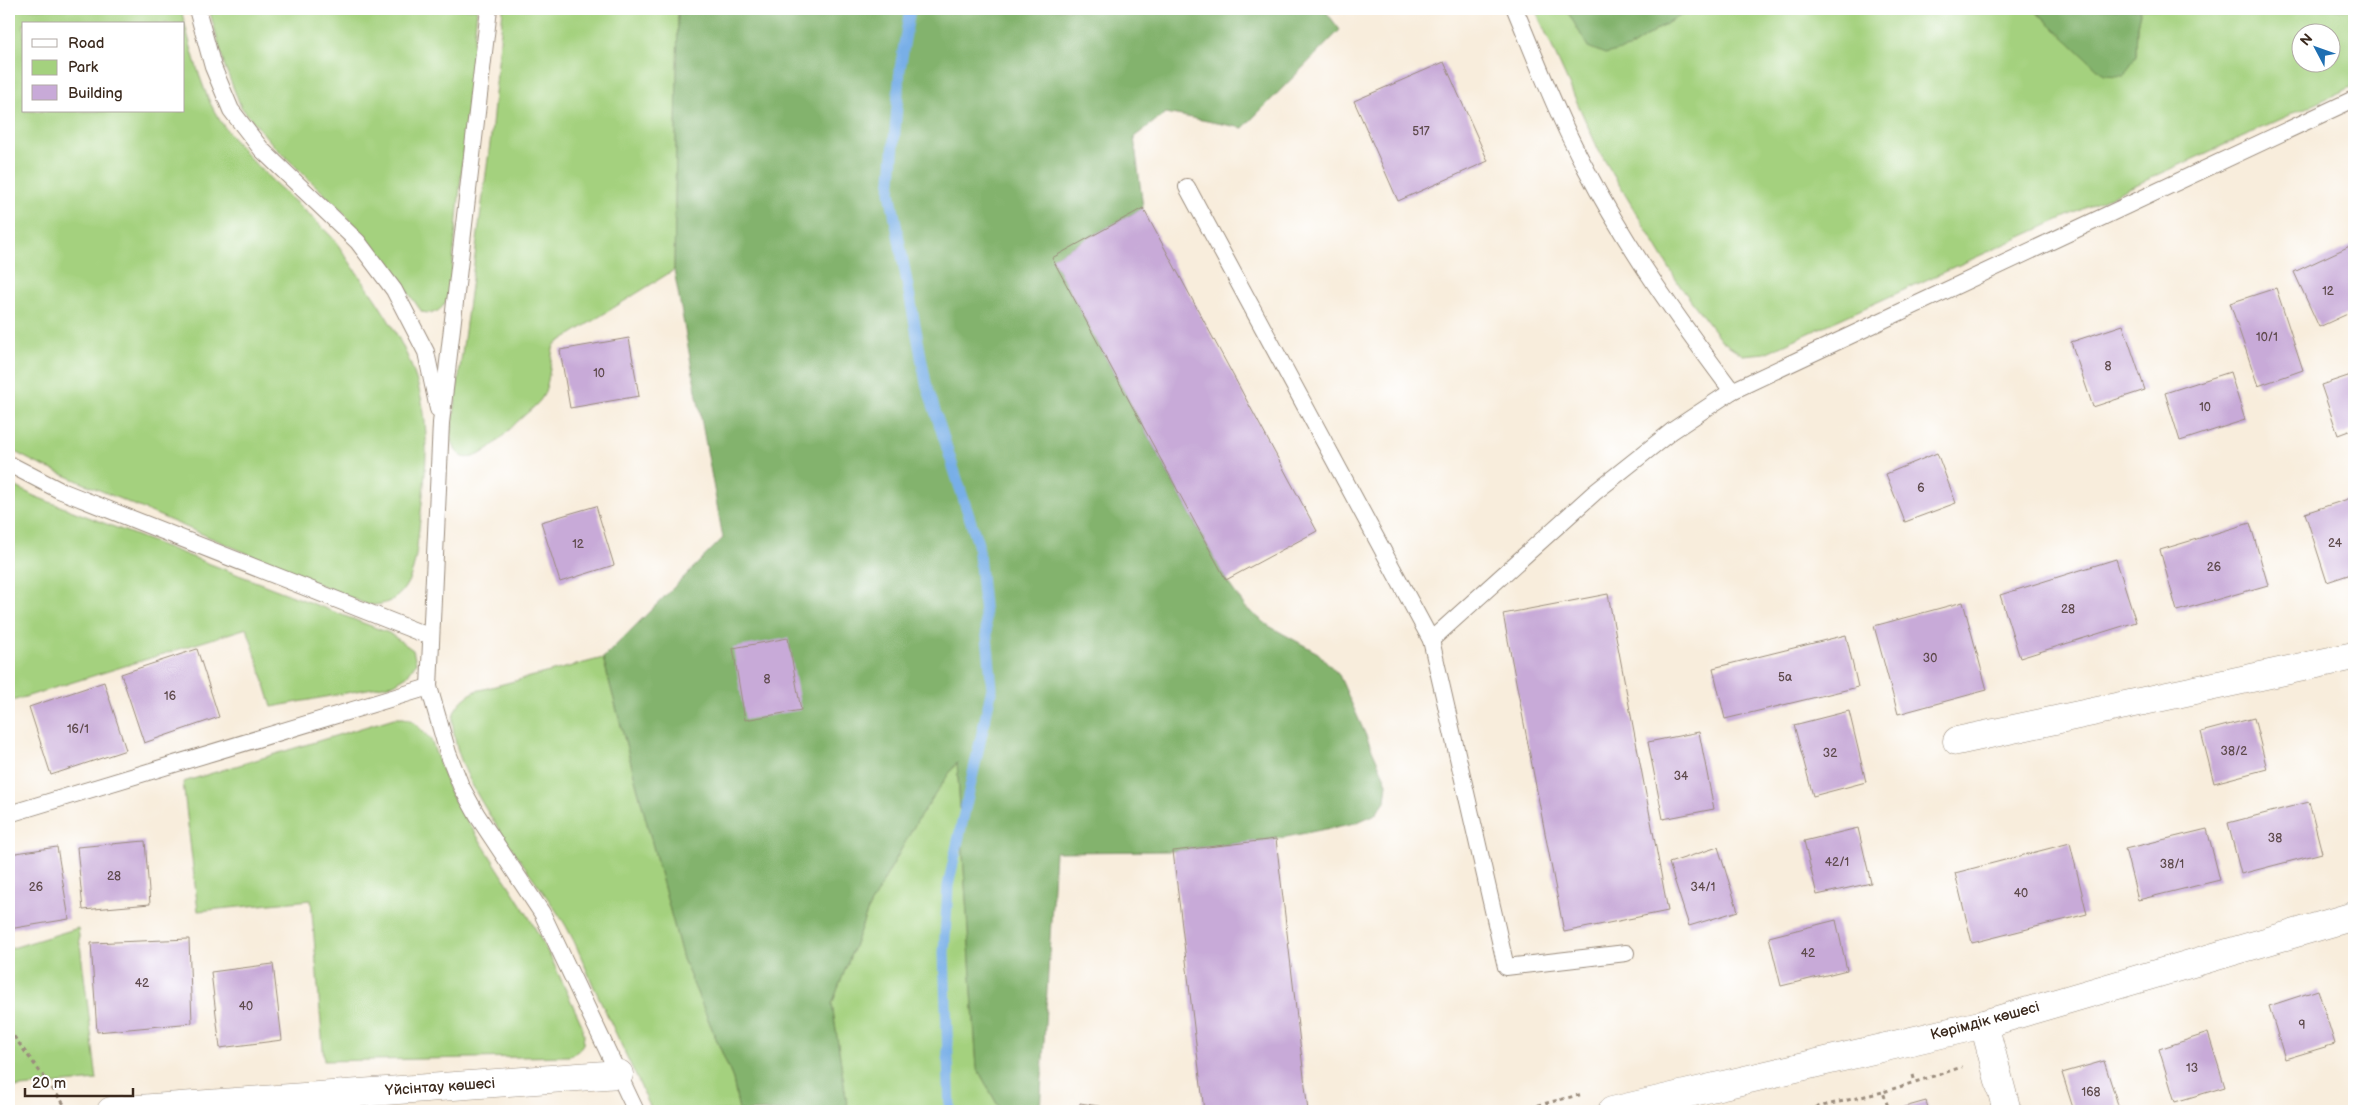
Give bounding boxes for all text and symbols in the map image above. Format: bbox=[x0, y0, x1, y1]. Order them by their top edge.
legend bbox=[22, 22, 185, 112]
north arrow bbox=[2290, 22, 2340, 72]
text: N bbox=[2297, 30, 2316, 49]
text: Road bbox=[68, 34, 104, 53]
text: Park bbox=[68, 58, 99, 77]
text: Building bbox=[68, 84, 123, 103]
house number: 517 bbox=[1412, 124, 1430, 139]
house number: 12 bbox=[2322, 284, 2334, 299]
house number: 10/1 bbox=[2256, 330, 2278, 345]
house number: 8 bbox=[2105, 359, 2112, 374]
house number: 10 bbox=[593, 366, 605, 381]
house number: 10 bbox=[2199, 400, 2211, 415]
house number: 6 bbox=[1917, 481, 1925, 496]
house number: 24 bbox=[2328, 536, 2343, 551]
house number: 12 bbox=[572, 537, 584, 552]
house number: 26 bbox=[2207, 560, 2221, 575]
house number: 28 bbox=[2061, 602, 2075, 617]
house number: 30 bbox=[1923, 651, 1937, 666]
house number: 5а bbox=[1778, 670, 1792, 685]
house number: 8 bbox=[764, 672, 771, 687]
house number: 16 bbox=[164, 689, 176, 704]
house number: 16/1 bbox=[67, 722, 89, 737]
house number: 38/2 bbox=[2221, 744, 2247, 759]
house number: 32 bbox=[1823, 746, 1837, 761]
house number: 34 bbox=[1674, 769, 1689, 784]
house number: 38 bbox=[2268, 831, 2282, 846]
house number: 42/1 bbox=[1825, 855, 1849, 870]
house number: 38/1 bbox=[2160, 857, 2184, 872]
house number: 28 bbox=[107, 869, 121, 884]
house number: 26 bbox=[29, 880, 43, 895]
house number: 34/1 bbox=[1691, 880, 1715, 895]
house number: 40 bbox=[2014, 886, 2028, 901]
house number: 42 bbox=[1801, 946, 1815, 961]
house number: 42 bbox=[135, 976, 149, 991]
street label: Көрімдік көшесі bbox=[1928, 997, 2042, 1045]
house number: 40 bbox=[239, 999, 253, 1014]
house number: 9 bbox=[2299, 1018, 2306, 1033]
house number: 13 bbox=[2186, 1061, 2198, 1076]
scale bar bbox=[25, 1065, 132, 1097]
text: 20 m bbox=[32, 1074, 66, 1093]
street label: Үйсінтау көшесі bbox=[384, 1074, 496, 1100]
house number: 168 bbox=[2082, 1085, 2100, 1100]

